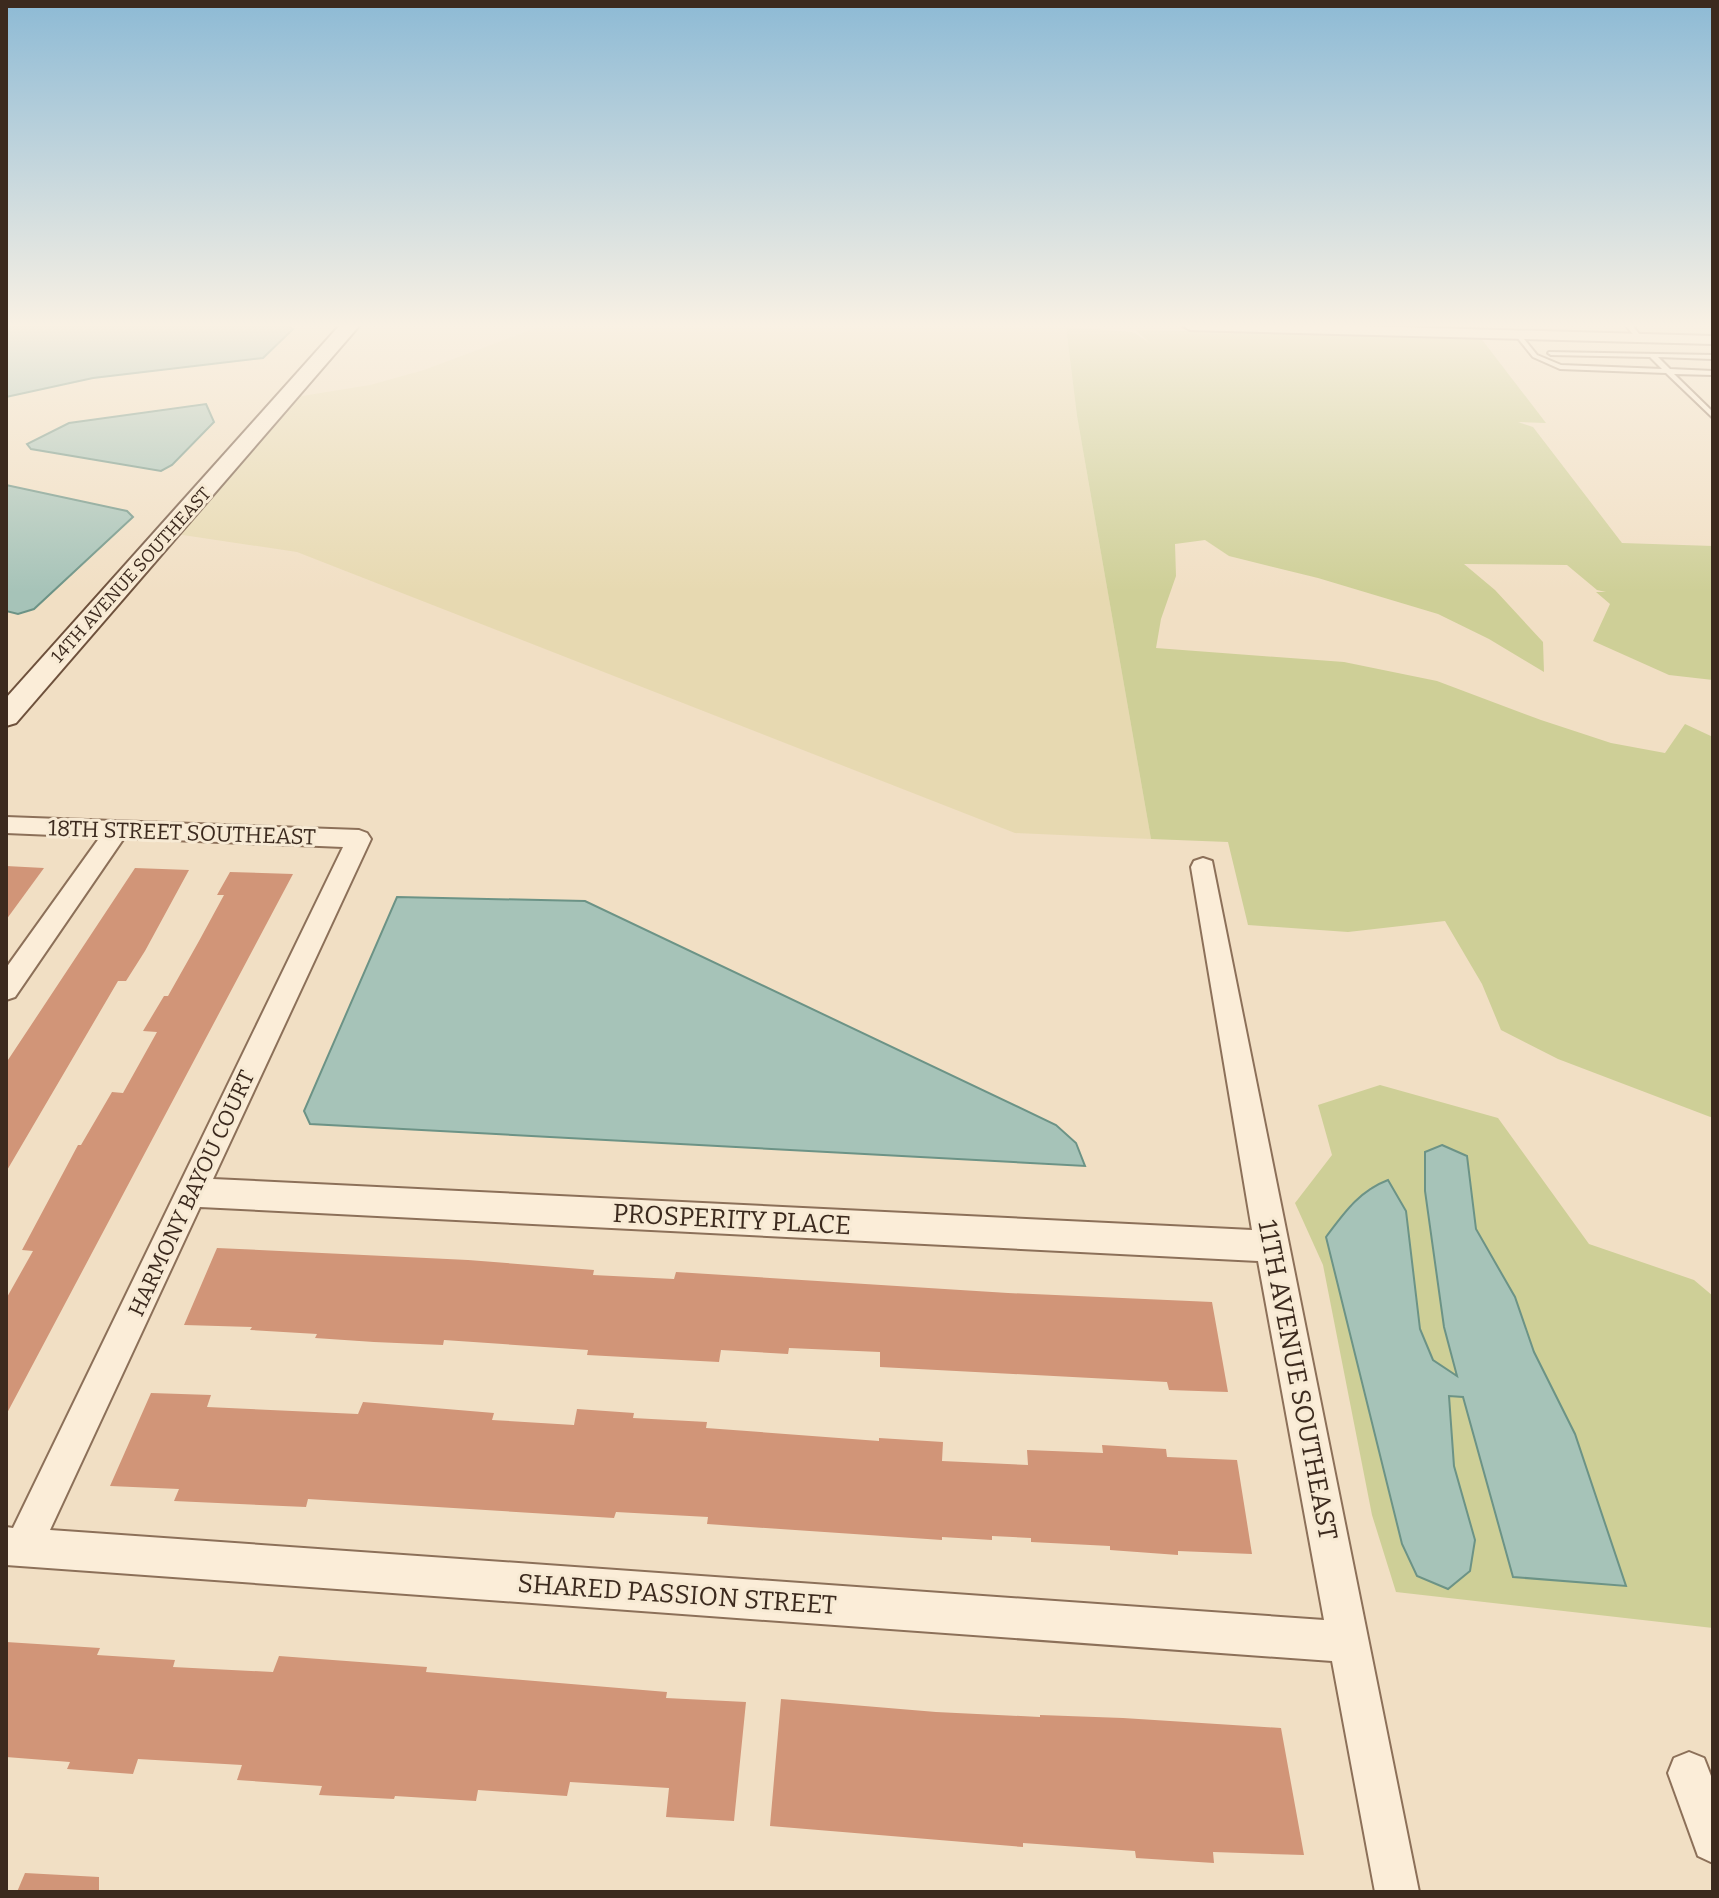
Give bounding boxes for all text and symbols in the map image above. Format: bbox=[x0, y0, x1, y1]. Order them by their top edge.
street label: 14TH AVENUE SOUTHEAST bbox=[46, 482, 216, 667]
street label: 18TH STREET SOUTHEAST bbox=[48, 814, 317, 851]
street label: HARMONY BAYOU COURT bbox=[123, 1066, 260, 1321]
street label: PROSPERITY PLACE bbox=[612, 1198, 852, 1241]
street label: 11TH AVENUE SOUTHEAST bbox=[1251, 1217, 1344, 1543]
street label: SHARED PASSION STREET bbox=[516, 1568, 838, 1621]

